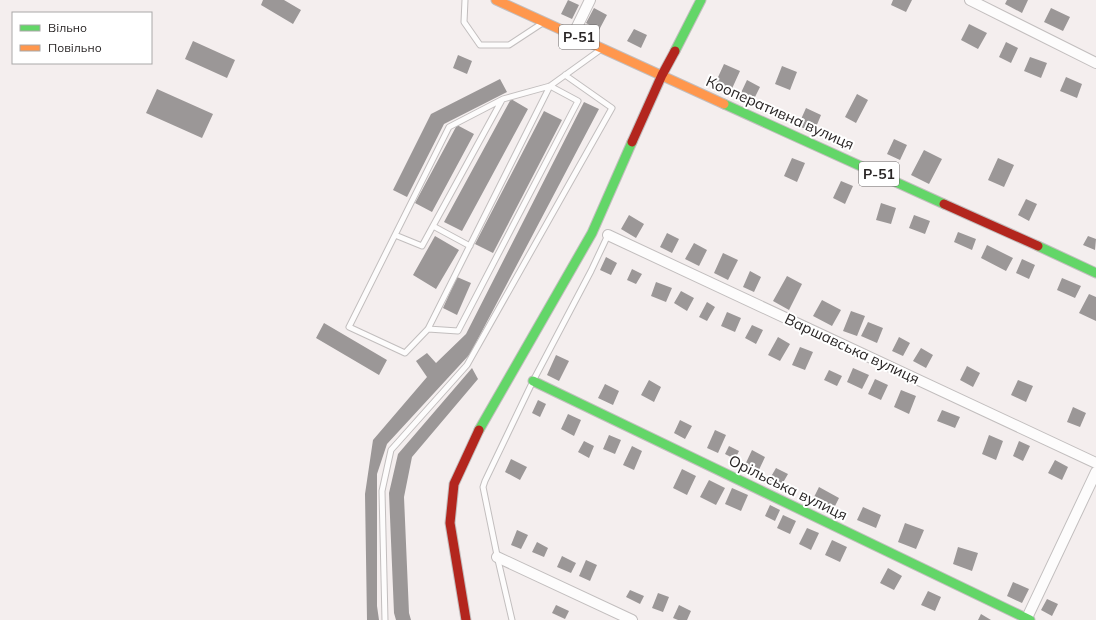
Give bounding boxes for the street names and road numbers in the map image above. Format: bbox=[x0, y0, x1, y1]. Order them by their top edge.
road number: Р-51 bbox=[559, 25, 599, 49]
street label: Кооперативна вулиця bbox=[703, 71, 857, 154]
road number: Р-51 bbox=[859, 162, 899, 186]
street label: Варшавська вулиця bbox=[782, 309, 923, 388]
street label: Орільська вулиця bbox=[726, 451, 851, 524]

